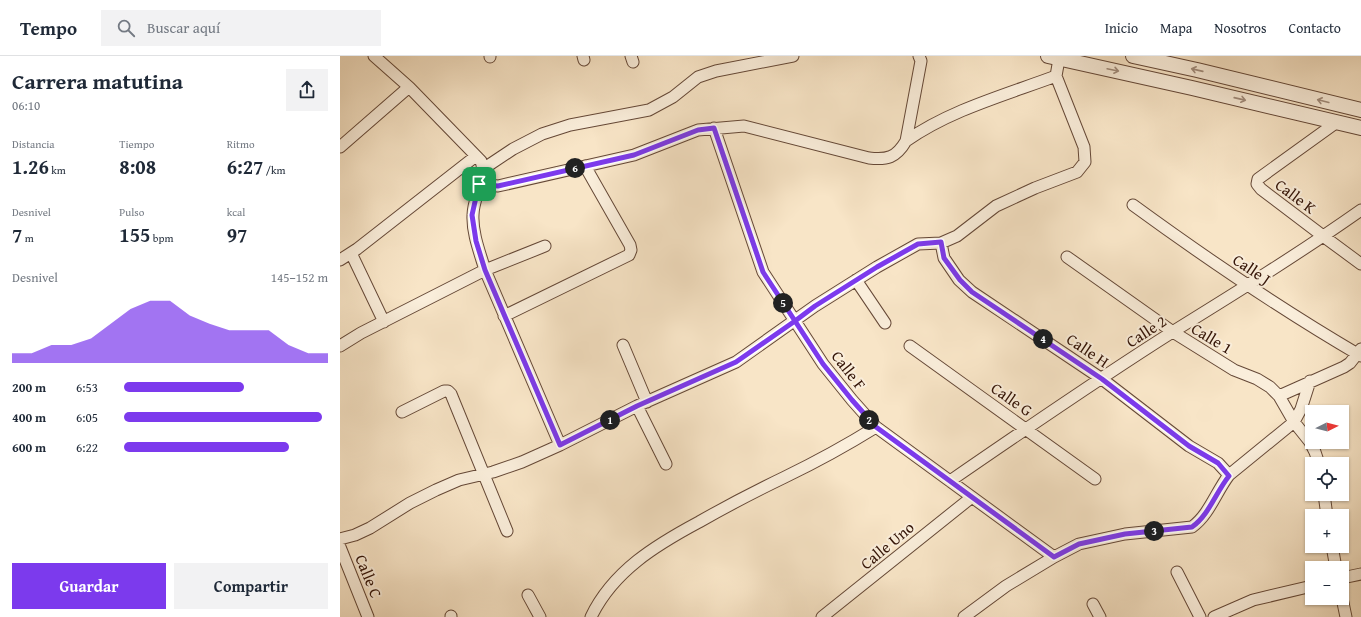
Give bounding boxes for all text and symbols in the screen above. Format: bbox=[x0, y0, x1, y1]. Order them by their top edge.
search box bbox=[101, 10, 381, 46]
text: Tempo bbox=[20, 14, 77, 42]
icon: search bbox=[115, 17, 137, 39]
text: Buscar aquí bbox=[147, 17, 220, 38]
text: Inicio bbox=[1105, 18, 1138, 38]
text: Mapa bbox=[1160, 18, 1192, 38]
text: Nosotros bbox=[1214, 18, 1267, 38]
text: Contacto bbox=[1289, 18, 1341, 38]
text: Carrera matutina bbox=[12, 65, 183, 97]
one-way arrow bbox=[1191, 66, 1204, 73]
one-way arrow bbox=[1106, 67, 1119, 75]
button: share bbox=[286, 69, 328, 111]
text: 06:10 bbox=[12, 96, 40, 115]
one-way arrow bbox=[1233, 96, 1246, 104]
one-way arrow bbox=[1317, 96, 1330, 104]
text: Distancia bbox=[12, 136, 55, 152]
text: Tiempo bbox=[119, 136, 154, 152]
text: Ritmo bbox=[227, 136, 255, 152]
text: 1.26 bbox=[12, 152, 49, 181]
text: 8:08 bbox=[119, 152, 156, 181]
text: 6:27 bbox=[227, 152, 263, 181]
pin: 6 bbox=[565, 158, 585, 178]
text: 6 bbox=[572, 160, 578, 176]
text: km bbox=[49, 162, 66, 178]
text: /km bbox=[263, 162, 286, 178]
pin bbox=[462, 167, 496, 201]
icon: arrive bbox=[468, 173, 490, 195]
street label: Calle K bbox=[1271, 173, 1322, 220]
text: Desnivel bbox=[12, 204, 51, 220]
text: Pulso bbox=[119, 204, 144, 220]
text: kcal bbox=[227, 204, 245, 220]
text: 7 bbox=[12, 220, 22, 249]
text: 155 bbox=[119, 220, 150, 249]
text: 97 bbox=[227, 220, 247, 249]
text: m bbox=[22, 230, 34, 246]
text: bpm bbox=[150, 230, 173, 246]
street label: Calle J bbox=[1228, 248, 1276, 290]
text: Desnivel bbox=[12, 268, 58, 287]
text: 145–152 m bbox=[271, 268, 328, 287]
pin: 5 bbox=[773, 293, 793, 313]
text: 5 bbox=[780, 295, 786, 311]
street label: Calle 2 bbox=[1121, 309, 1171, 353]
street label: Calle 1 bbox=[1187, 316, 1237, 360]
street label: Calle H bbox=[1062, 327, 1114, 373]
pin: 4 bbox=[1033, 329, 1053, 349]
text: 4 bbox=[1040, 331, 1046, 347]
street label: Calle F bbox=[826, 345, 872, 395]
street label: Calle G bbox=[986, 376, 1038, 422]
text: 200 m bbox=[12, 378, 46, 397]
text: 6:53 bbox=[76, 378, 98, 397]
north arrow bbox=[1305, 405, 1349, 449]
map controls bbox=[1305, 405, 1349, 605]
text: 400 m bbox=[12, 408, 46, 427]
text: 6:05 bbox=[76, 408, 98, 427]
pin: 1 bbox=[600, 410, 620, 430]
pin: 2 bbox=[859, 410, 879, 430]
text: 1 bbox=[607, 412, 613, 428]
text: 2 bbox=[866, 412, 872, 428]
text: 600 m bbox=[12, 438, 46, 457]
text: 6:22 bbox=[76, 438, 98, 457]
button: locate bbox=[1305, 457, 1349, 501]
button: + bbox=[1305, 509, 1349, 553]
street label: Calle Uno bbox=[855, 515, 919, 575]
pin: 3 bbox=[1144, 521, 1164, 541]
text: 3 bbox=[1151, 523, 1157, 539]
street label: Calle C bbox=[349, 551, 389, 602]
button: − bbox=[1305, 561, 1349, 605]
button: Guardar bbox=[12, 563, 166, 609]
button: Compartir bbox=[174, 563, 328, 609]

